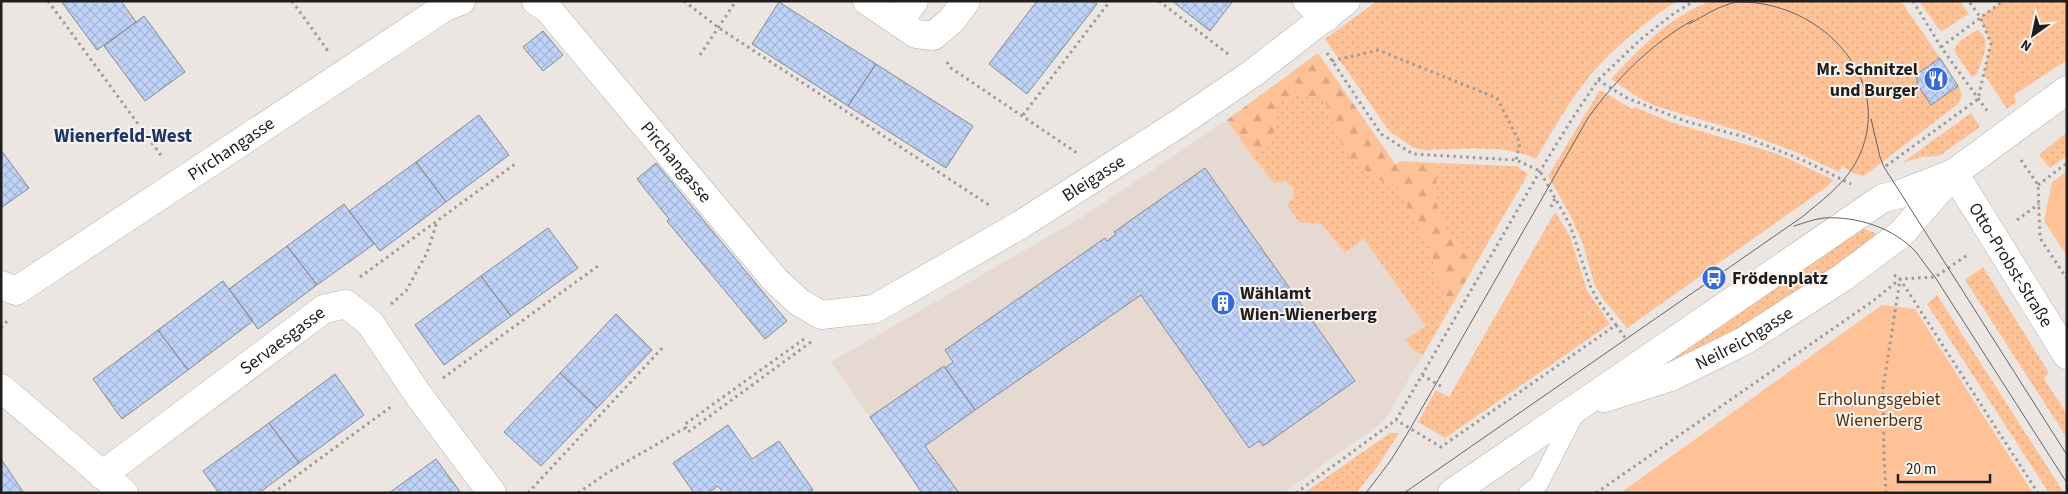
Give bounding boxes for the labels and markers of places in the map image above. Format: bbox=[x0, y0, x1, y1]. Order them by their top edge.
place label: Mr. Schnitzel und Burger bbox=[1816, 57, 1919, 103]
restaurant icon: Mr. Schnitzel und Burger bbox=[1923, 66, 1949, 92]
bus stop icon: Frödenplatz bbox=[1701, 265, 1727, 291]
place label: Frödenplatz bbox=[1732, 266, 1828, 291]
place label: Wählamt Wien-Wienerberg bbox=[1240, 281, 1377, 327]
building icon: Wählamt Wien-Wienerberg bbox=[1210, 290, 1236, 316]

